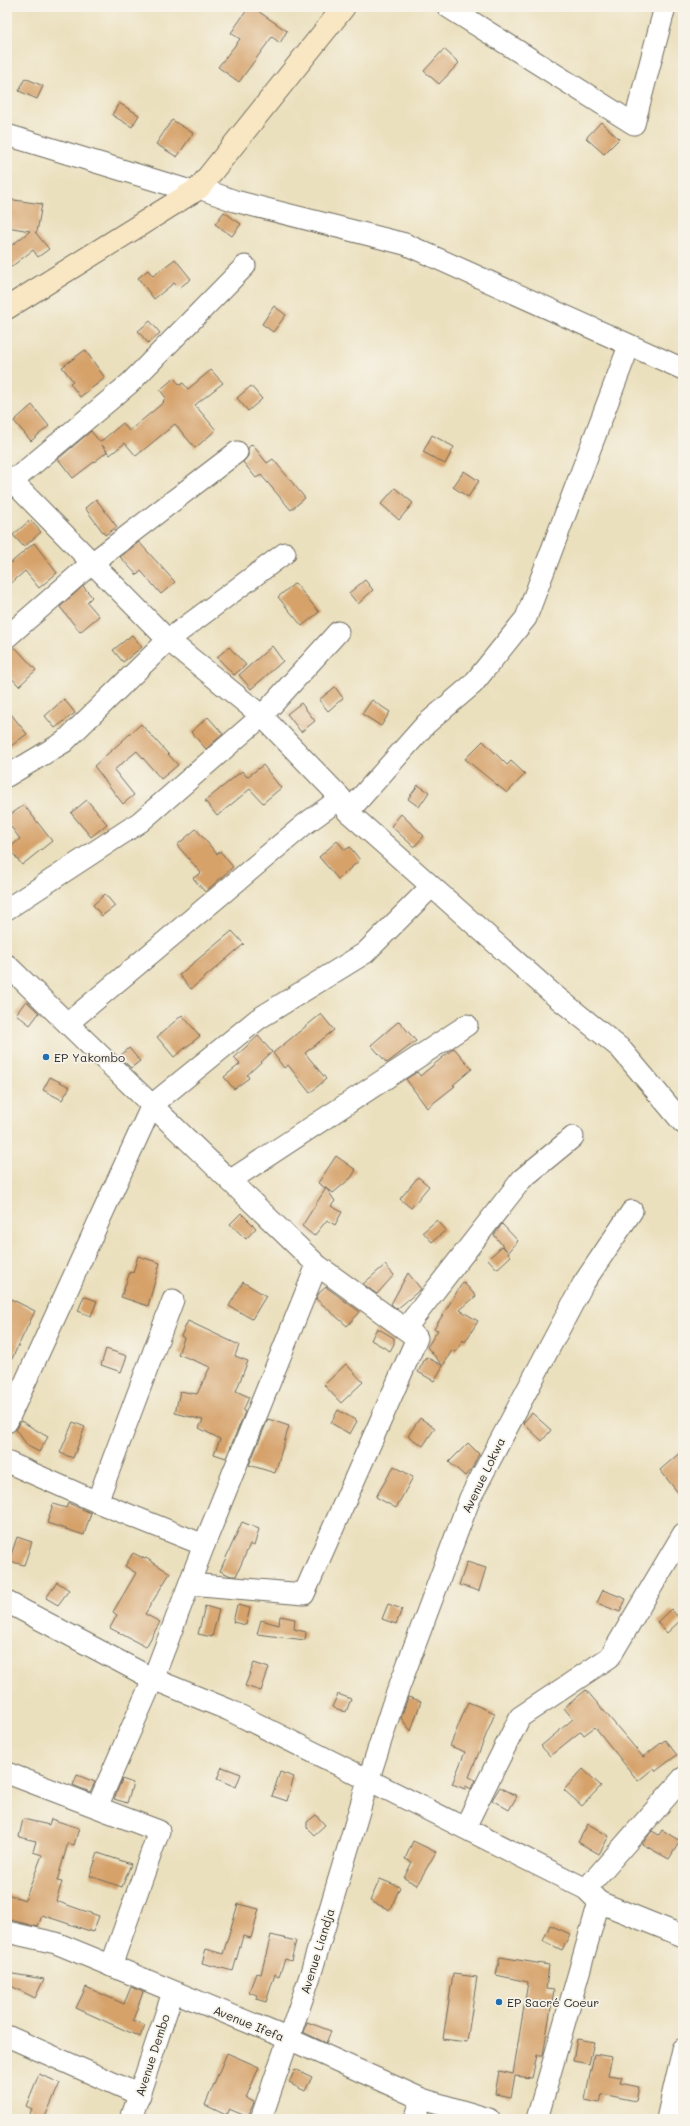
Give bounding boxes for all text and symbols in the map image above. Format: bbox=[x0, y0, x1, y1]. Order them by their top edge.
place label: EP Yakombo bbox=[54, 1049, 125, 1065]
marker: EP Yakombo bbox=[41, 1052, 51, 1062]
street label: Avenue Lokwa bbox=[458, 1435, 508, 1515]
street label: Avenue Liandja bbox=[296, 1906, 338, 1996]
place label: EP Sacré Coeur bbox=[507, 1994, 599, 2010]
marker: EP Sacré Coeur bbox=[494, 1997, 504, 2007]
street label: Avenue Ifefa bbox=[211, 2002, 287, 2044]
street label: Avenue Dembo bbox=[131, 2012, 173, 2098]

